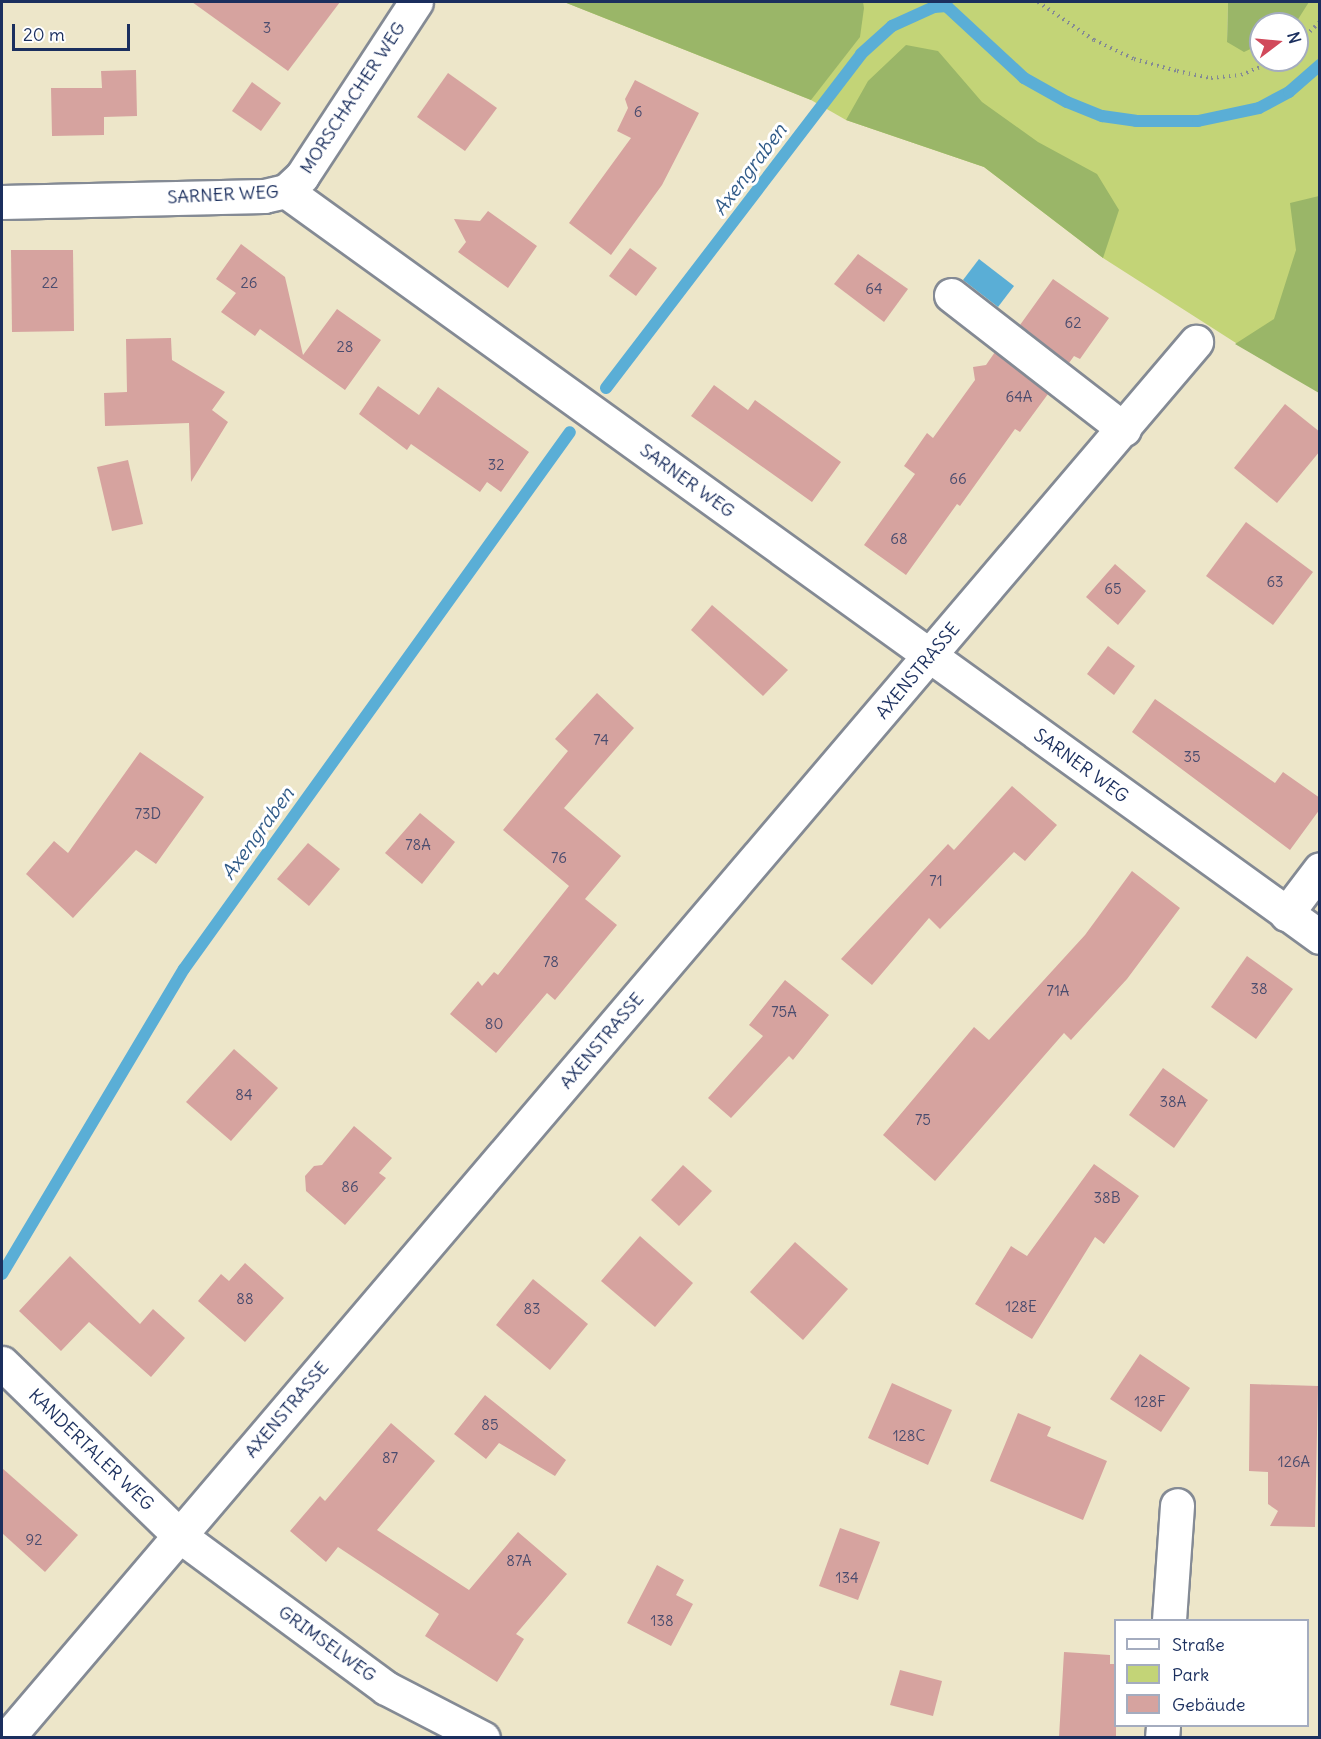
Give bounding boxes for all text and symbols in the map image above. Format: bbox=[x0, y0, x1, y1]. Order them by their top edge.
scale bar bbox=[15, 12, 134, 50]
north arrow bbox=[1249, 12, 1309, 72]
street label: MORSCHACHER WEG bbox=[296, 18, 410, 178]
house number: 3 bbox=[263, 19, 271, 37]
text: 20 m bbox=[23, 23, 65, 46]
text: N bbox=[1283, 30, 1306, 46]
house number: 6 bbox=[634, 103, 642, 121]
water label: Axengraben bbox=[707, 119, 791, 219]
street label: SARNER WEG bbox=[167, 181, 279, 209]
house number: 22 bbox=[42, 274, 58, 292]
house number: 26 bbox=[241, 274, 257, 292]
house number: 64 bbox=[865, 280, 883, 298]
house number: 62 bbox=[1065, 314, 1081, 332]
house number: 28 bbox=[337, 338, 353, 356]
house number: 64A bbox=[1006, 388, 1032, 406]
street label: SARNER WEG bbox=[636, 440, 738, 522]
house number: 32 bbox=[488, 456, 504, 474]
house number: 66 bbox=[949, 470, 967, 488]
house number: 68 bbox=[890, 530, 908, 548]
house number: 63 bbox=[1266, 573, 1284, 591]
house number: 65 bbox=[1104, 580, 1122, 598]
street label: AXENSTRASSE bbox=[872, 619, 964, 723]
street label: SARNER WEG bbox=[1030, 725, 1132, 807]
house number: 74 bbox=[593, 731, 609, 749]
house number: 35 bbox=[1183, 748, 1201, 766]
water label: Axengraben bbox=[215, 782, 299, 884]
house number: 73D bbox=[135, 805, 161, 823]
house number: 78A bbox=[405, 836, 431, 854]
house number: 76 bbox=[551, 849, 567, 867]
house number: 71 bbox=[929, 872, 943, 890]
house number: 78 bbox=[543, 953, 559, 971]
house number: 38 bbox=[1250, 980, 1268, 998]
house number: 71A bbox=[1047, 982, 1069, 1000]
street label: AXENSTRASSE bbox=[556, 989, 648, 1093]
house number: 75A bbox=[771, 1003, 797, 1021]
house number: 80 bbox=[485, 1015, 503, 1033]
house number: 84 bbox=[235, 1086, 253, 1104]
house number: 38A bbox=[1160, 1093, 1186, 1111]
house number: 75 bbox=[915, 1111, 931, 1129]
house number: 86 bbox=[341, 1178, 359, 1196]
house number: 38B bbox=[1094, 1189, 1120, 1207]
house number: 88 bbox=[236, 1290, 254, 1308]
house number: 128E bbox=[1005, 1298, 1037, 1316]
house number: 83 bbox=[523, 1300, 541, 1318]
street label: AXENSTRASSE bbox=[241, 1358, 333, 1462]
street label: KANDERTALER WEG bbox=[24, 1385, 158, 1515]
house number: 128F bbox=[1134, 1393, 1166, 1411]
house number: 85 bbox=[481, 1416, 499, 1434]
house number: 128C bbox=[893, 1427, 925, 1445]
house number: 87 bbox=[382, 1449, 398, 1467]
house number: 126A bbox=[1278, 1453, 1310, 1471]
house number: 92 bbox=[26, 1531, 42, 1549]
house number: 87A bbox=[506, 1552, 532, 1570]
house number: 134 bbox=[835, 1569, 859, 1587]
street label: GRIMSELWEG bbox=[274, 1601, 380, 1687]
house number: 138 bbox=[650, 1612, 674, 1630]
legend bbox=[1114, 1619, 1309, 1727]
text: Straße bbox=[1172, 1633, 1225, 1656]
text: Park bbox=[1172, 1663, 1209, 1686]
text: Gebäude bbox=[1172, 1693, 1245, 1716]

